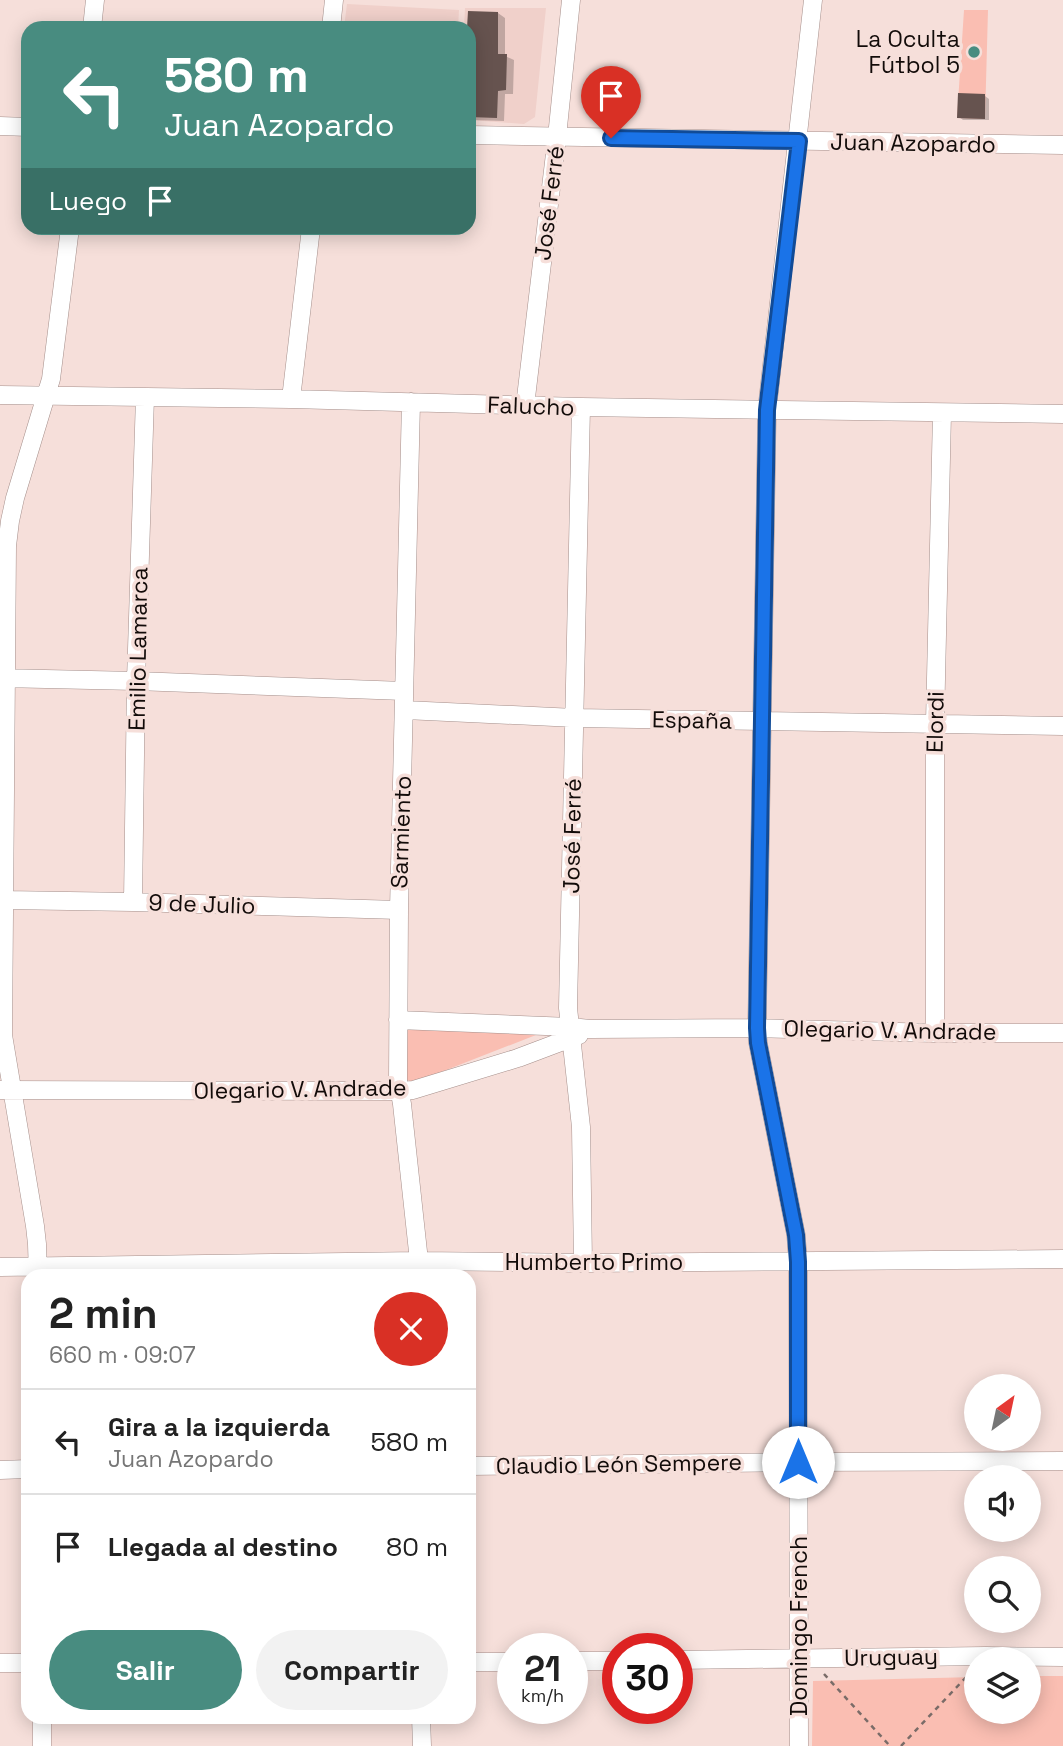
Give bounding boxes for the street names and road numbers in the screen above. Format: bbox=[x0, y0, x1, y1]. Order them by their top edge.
street label: Juan Azopardo bbox=[830, 127, 996, 159]
street label: José Ferré bbox=[527, 144, 571, 262]
street label: Falucho bbox=[487, 389, 575, 423]
street label: Emilio Lamarca bbox=[122, 567, 154, 731]
street label: Elordi bbox=[919, 691, 951, 753]
street label: España bbox=[652, 704, 732, 736]
street label: Sarmiento bbox=[384, 775, 418, 889]
street label: José Ferré bbox=[556, 778, 588, 894]
street label: 9 de Julio bbox=[148, 887, 256, 921]
street label: Olegario V. Andrade bbox=[783, 1013, 997, 1047]
street label: Olegario V. Andrade bbox=[193, 1072, 407, 1106]
street label: Humberto Primo bbox=[505, 1247, 683, 1277]
street label: Claudio León Sempere bbox=[496, 1447, 742, 1481]
street label: Domingo French bbox=[784, 1536, 814, 1716]
street label: Uruguay bbox=[844, 1641, 938, 1673]

